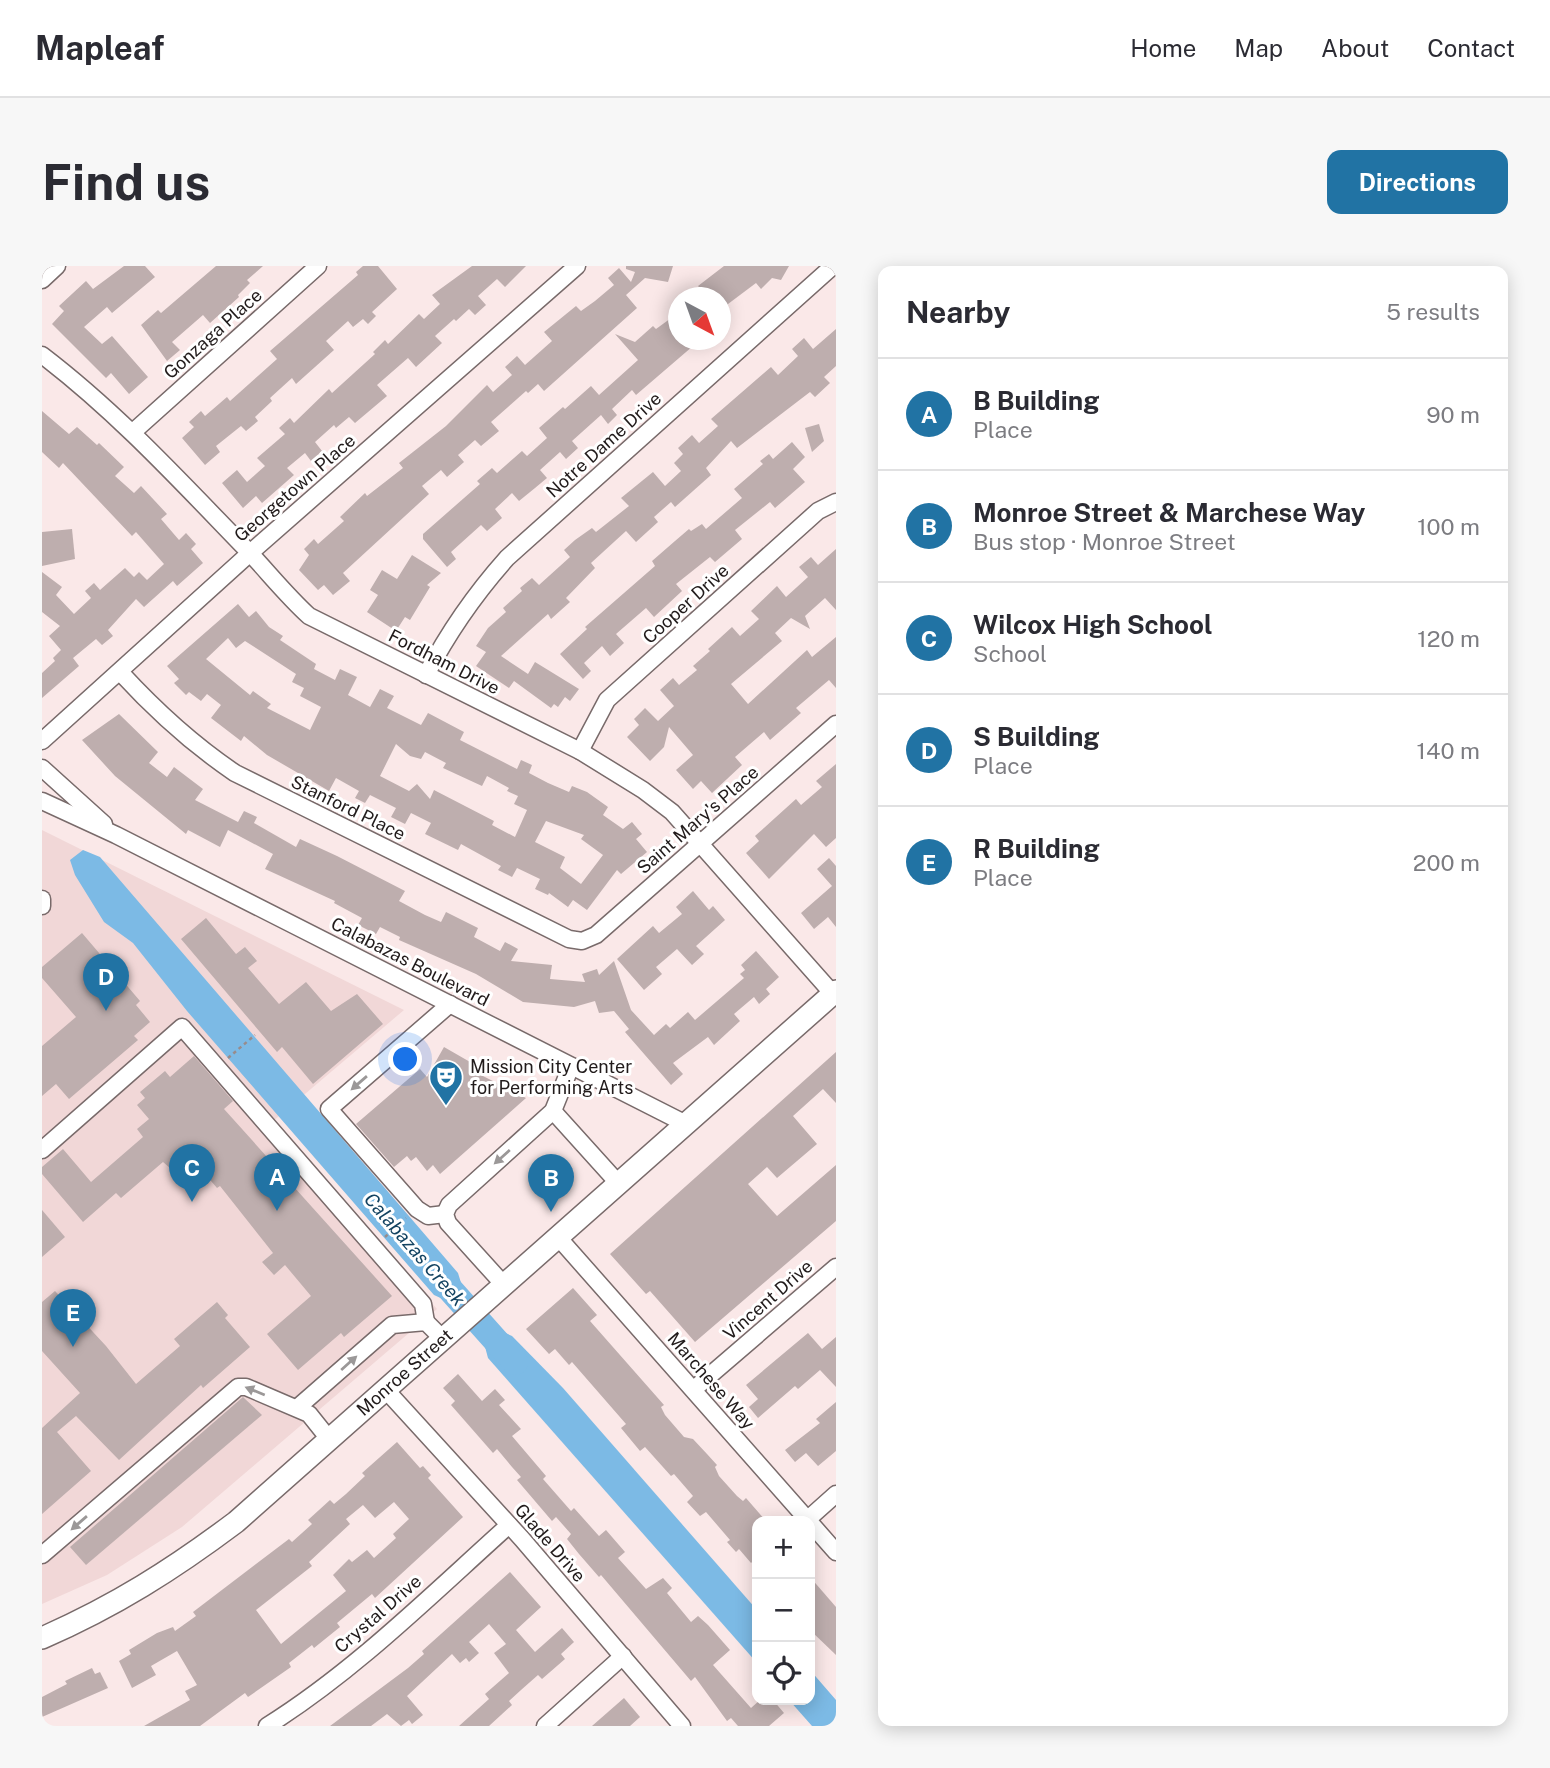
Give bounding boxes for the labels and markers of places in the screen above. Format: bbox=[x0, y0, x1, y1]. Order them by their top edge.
pin: D bbox=[83, 953, 129, 1011]
place label: Mission City Center for Performing Arts bbox=[470, 1056, 633, 1098]
theatre icon: Mission City Center for Performing Arts bbox=[427, 1058, 465, 1107]
pin: C bbox=[169, 1144, 215, 1202]
pin: A bbox=[254, 1153, 300, 1211]
pin: B bbox=[528, 1154, 574, 1212]
pin: E bbox=[50, 1289, 96, 1347]

